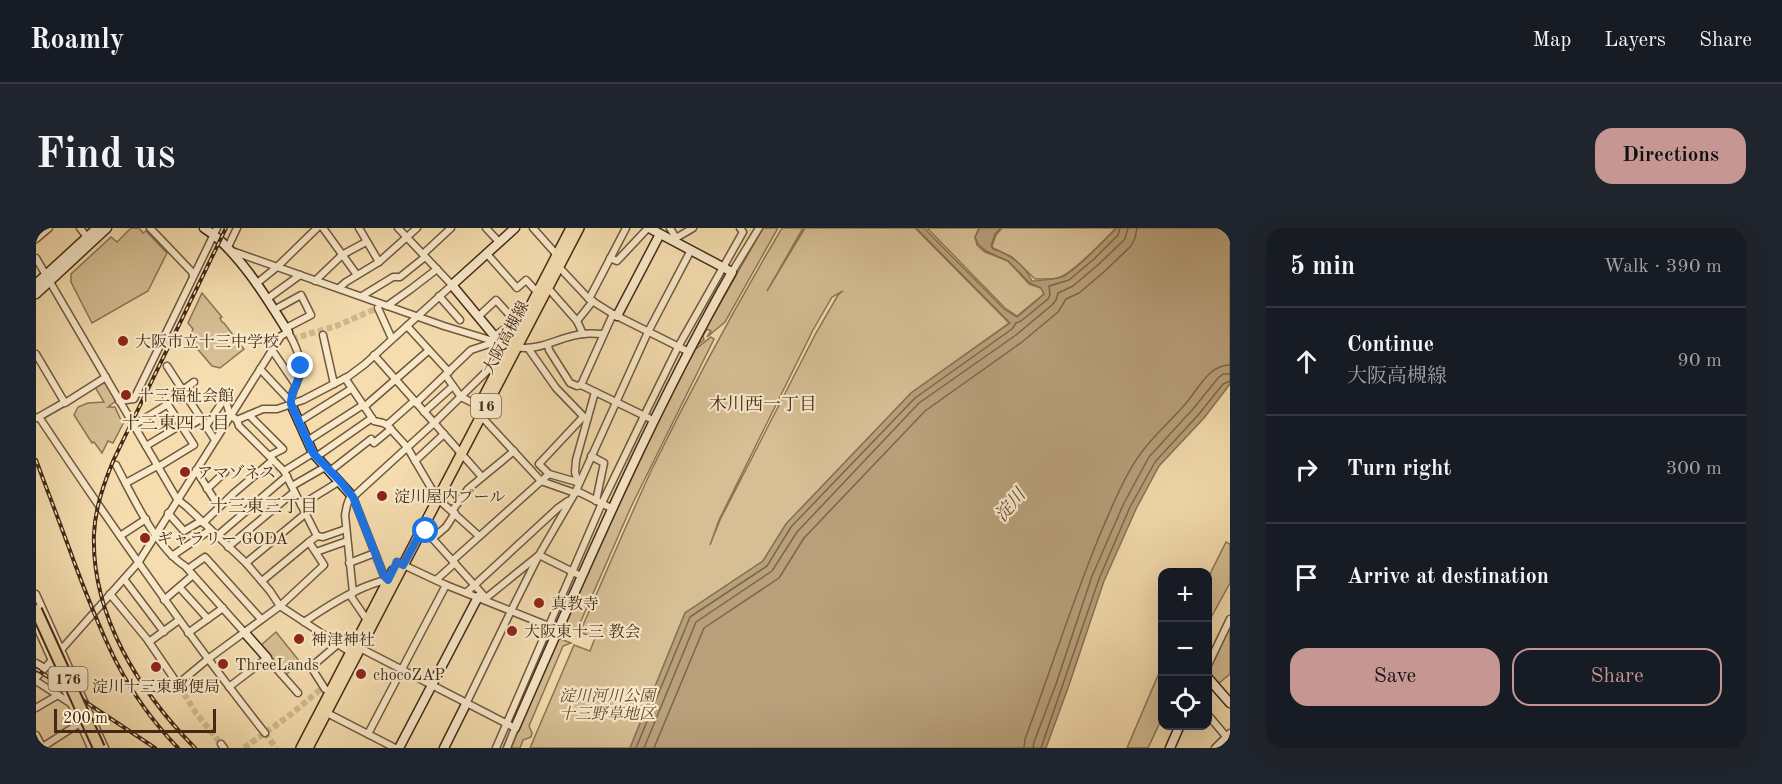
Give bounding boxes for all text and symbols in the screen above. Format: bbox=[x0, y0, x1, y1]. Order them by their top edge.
text: Roamly bbox=[30, 27, 124, 55]
text: Map bbox=[1532, 30, 1571, 51]
text: Layers bbox=[1604, 30, 1666, 51]
text: Share bbox=[1699, 30, 1752, 51]
button: Directions bbox=[1595, 128, 1746, 184]
text: Find us bbox=[36, 135, 175, 177]
text: 5 min bbox=[1290, 254, 1355, 280]
text: Walk · 390 m bbox=[1603, 257, 1722, 277]
street label: 大阪高槻線 bbox=[479, 298, 533, 377]
place label: 大阪市立十三中学校 bbox=[135, 333, 279, 351]
marker: 大阪市立十三中学校 bbox=[116, 334, 130, 348]
text: Continue bbox=[1347, 334, 1434, 356]
icon: ahead bbox=[1290, 345, 1323, 378]
text: 90 m bbox=[1677, 351, 1722, 371]
route end bbox=[287, 352, 313, 378]
text: 大阪高槻線 bbox=[1347, 367, 1447, 387]
place label: 十三福祉会館 bbox=[138, 387, 234, 405]
marker: 十三福祉会館 bbox=[119, 388, 133, 402]
road number: 16 bbox=[471, 394, 501, 418]
district label: 木川西一丁目 bbox=[709, 394, 817, 414]
district label: 十三東四丁目 bbox=[122, 413, 230, 433]
icon: right bbox=[1290, 453, 1323, 486]
text: Turn right bbox=[1347, 458, 1451, 480]
text: 300 m bbox=[1666, 459, 1722, 479]
place label: アマゾネス bbox=[197, 464, 276, 482]
marker: アマゾネス bbox=[178, 465, 192, 479]
water label: 淀川 bbox=[992, 484, 1031, 525]
place label: 淀川屋内プール bbox=[394, 488, 505, 506]
marker: 淀川屋内プール bbox=[375, 489, 389, 503]
district label: 十三東三丁目 bbox=[210, 496, 318, 516]
route start bbox=[412, 517, 438, 543]
marker: ギャラリー GODA bbox=[138, 531, 152, 545]
place label: ギャラリー GODA bbox=[157, 531, 288, 548]
icon: arrive bbox=[1290, 561, 1323, 594]
text: Arrive at destination bbox=[1347, 566, 1549, 588]
map controls bbox=[1158, 568, 1212, 730]
button: + bbox=[1158, 568, 1212, 622]
place label: 真教寺 bbox=[551, 595, 599, 613]
marker: 真教寺 bbox=[532, 596, 546, 610]
button: − bbox=[1158, 622, 1212, 676]
place label: 大阪東十三 教会 bbox=[524, 623, 640, 641]
marker: 大阪東十三 教会 bbox=[505, 624, 519, 638]
place label: 神津神社 bbox=[311, 631, 375, 649]
marker: 神津神社 bbox=[292, 632, 306, 646]
button: Save bbox=[1290, 648, 1500, 706]
button: Share bbox=[1512, 648, 1722, 706]
marker: ThreeLands bbox=[216, 657, 230, 671]
place label: ThreeLands bbox=[235, 658, 319, 674]
marker: 淀川十三東郵便局 bbox=[149, 660, 163, 674]
road number: 176 bbox=[48, 667, 87, 691]
marker: chocoZAP bbox=[354, 667, 368, 681]
place label: chocoZAP bbox=[373, 668, 445, 684]
button: locate bbox=[1158, 676, 1212, 730]
place label: 淀川十三東郵便局 bbox=[92, 678, 220, 696]
park label: 淀川河川公園 十三野草地区 bbox=[559, 687, 658, 723]
scale bar bbox=[54, 706, 216, 733]
text: 200 m bbox=[63, 711, 108, 727]

